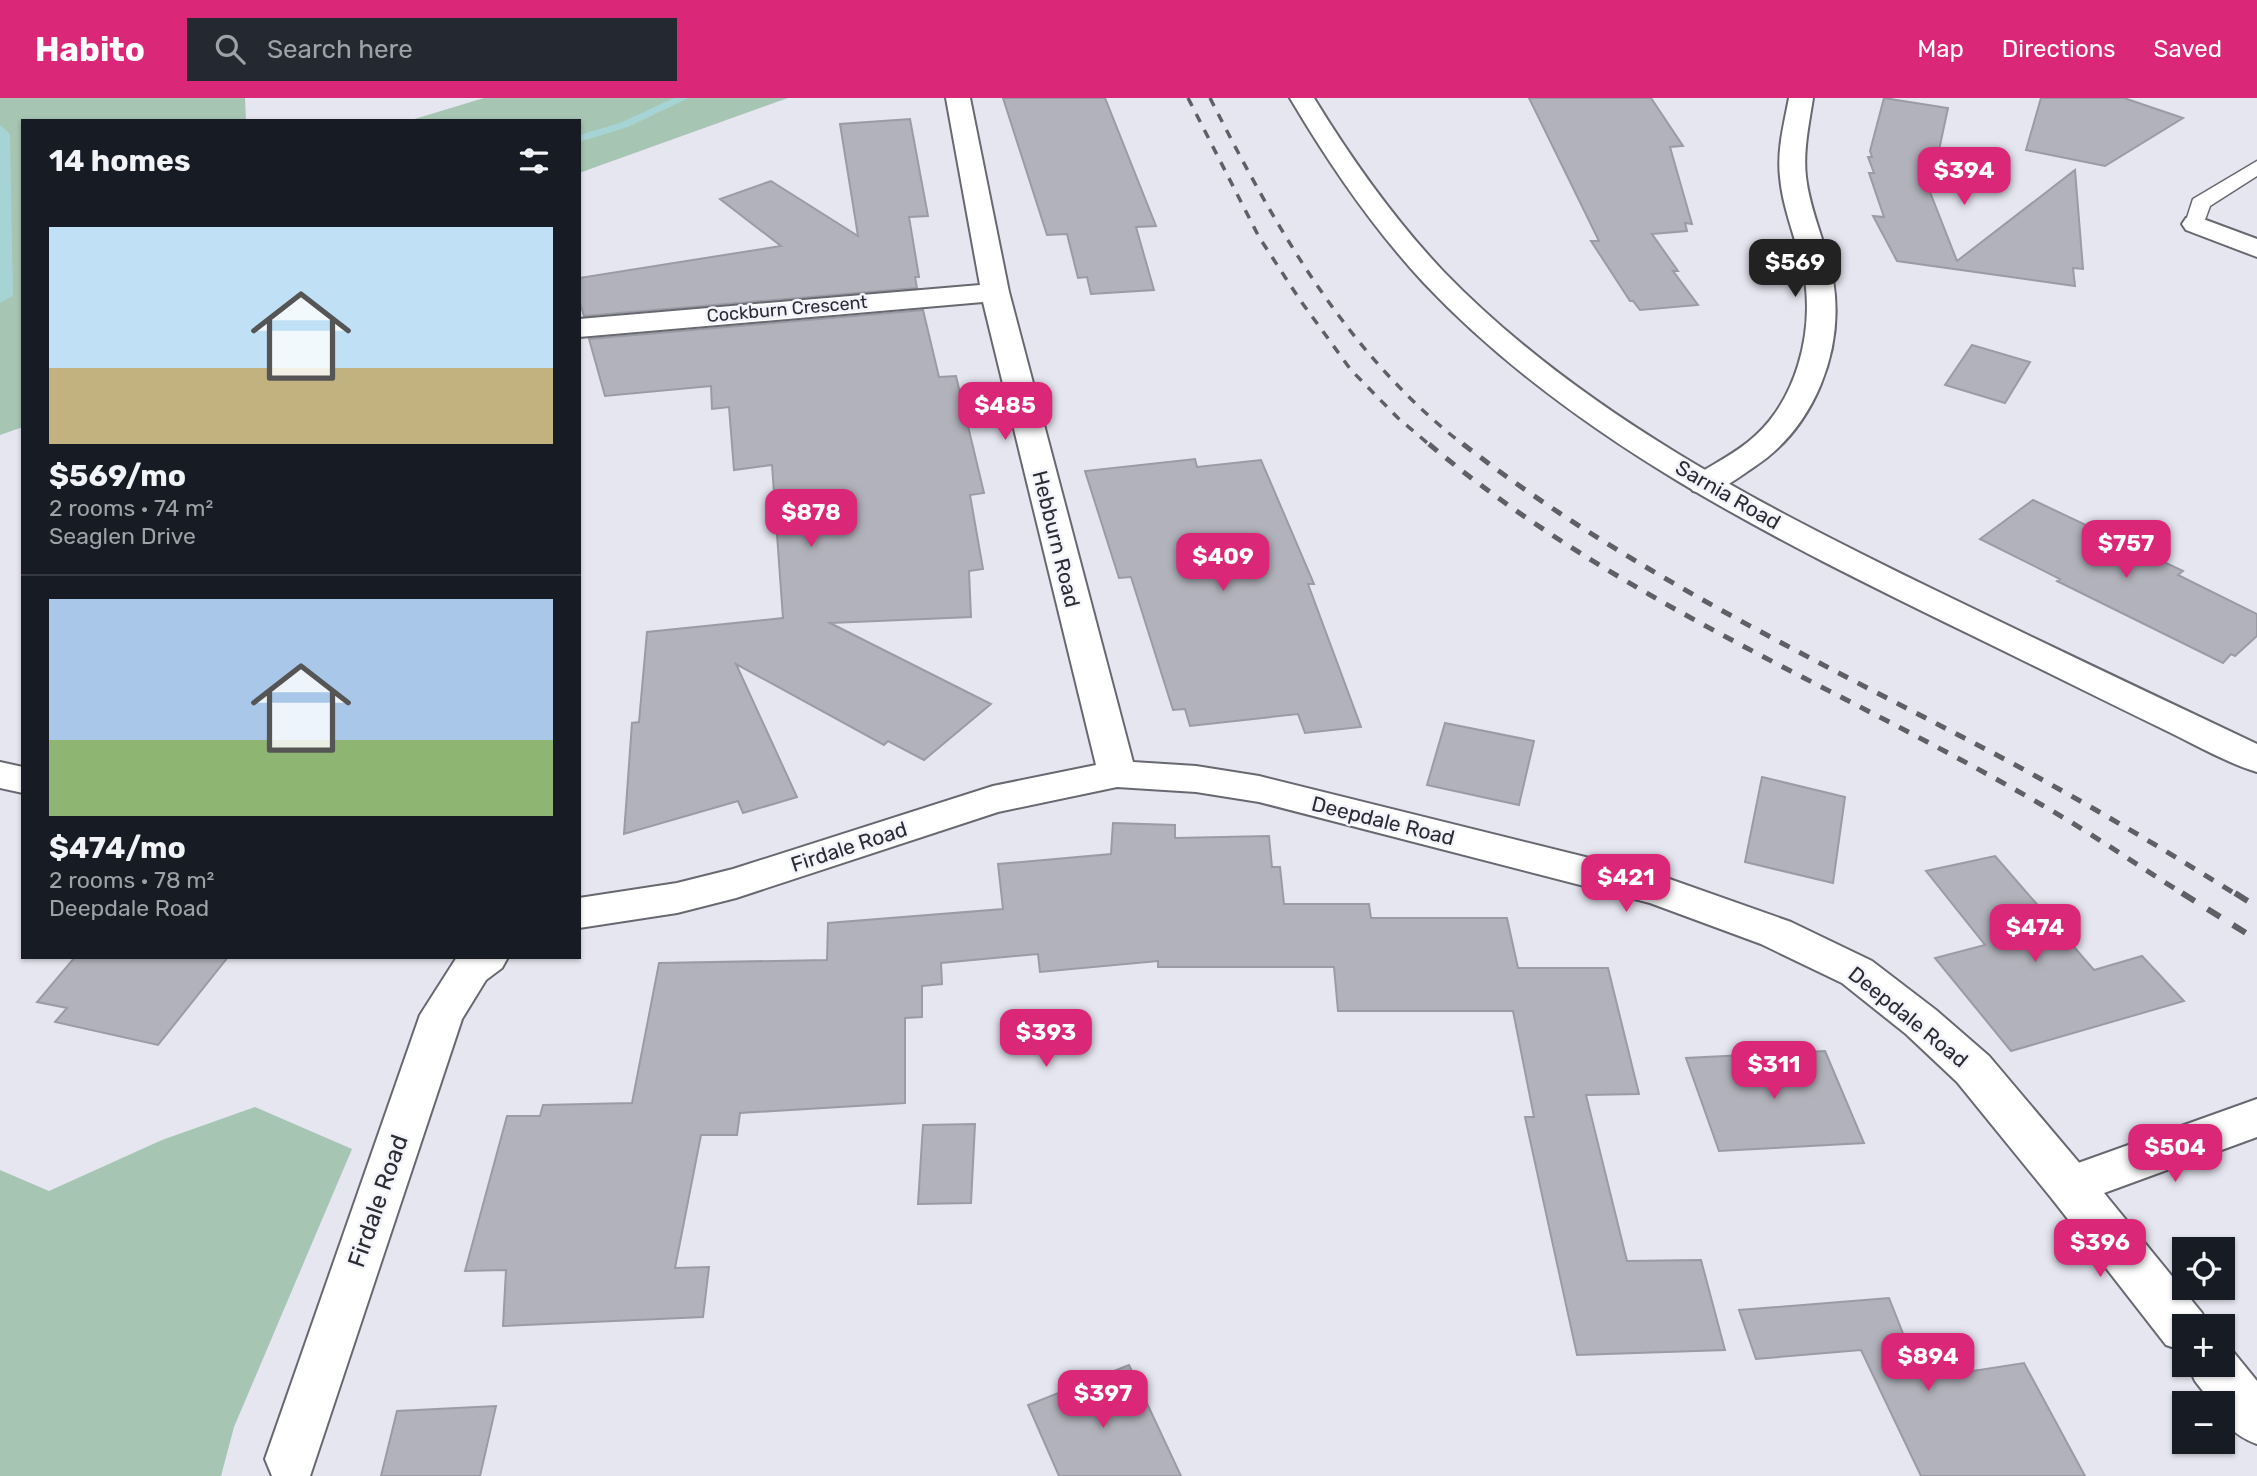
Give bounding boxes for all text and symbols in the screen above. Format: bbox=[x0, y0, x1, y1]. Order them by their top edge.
search box bbox=[187, 18, 677, 81]
text: Habito bbox=[35, 30, 145, 69]
icon: search bbox=[211, 30, 249, 68]
text: Search here bbox=[267, 34, 413, 65]
text: Map bbox=[1917, 35, 1964, 63]
text: Directions bbox=[2002, 35, 2115, 63]
text: Saved bbox=[2153, 35, 2222, 63]
icon: filters bbox=[515, 142, 553, 180]
text: 14 homes bbox=[49, 143, 191, 179]
pin: $394 bbox=[1923, 148, 2005, 207]
text: $394 bbox=[1934, 156, 1994, 184]
pin: $569 bbox=[1754, 240, 1836, 299]
text: $569 bbox=[1765, 248, 1825, 276]
icon: home bbox=[238, 273, 364, 399]
street label: Cockburn Crescent bbox=[706, 291, 868, 327]
pin: $485 bbox=[964, 382, 1046, 442]
text: $485 bbox=[974, 391, 1036, 419]
street label: Sarnia Road bbox=[1671, 455, 1785, 535]
text: $569/mo bbox=[49, 458, 186, 494]
street label: Hebburn Road bbox=[1027, 468, 1086, 610]
pin: $878 bbox=[770, 490, 852, 549]
text: 2 rooms · 74 m² bbox=[49, 494, 213, 522]
text: $878 bbox=[781, 498, 841, 526]
pin: $757 bbox=[2085, 520, 2167, 580]
text: Seaglen Drive bbox=[49, 522, 196, 550]
text: $757 bbox=[2098, 529, 2154, 557]
pin: $409 bbox=[1182, 533, 1264, 593]
text: $409 bbox=[1192, 542, 1254, 570]
icon: home bbox=[238, 645, 364, 771]
street label: Deepdale Road bbox=[1309, 791, 1457, 850]
street label: Firdale Road bbox=[787, 816, 910, 877]
text: $474/mo bbox=[49, 830, 186, 866]
pin: $421 bbox=[1585, 854, 1667, 914]
text: $421 bbox=[1597, 863, 1655, 891]
text: 2 rooms · 78 m² bbox=[49, 866, 214, 894]
text: Deepdale Road bbox=[49, 894, 209, 922]
pin: $474 bbox=[1994, 904, 2076, 964]
text: $474 bbox=[2006, 913, 2064, 941]
street label: Deepdale Road bbox=[1844, 961, 1973, 1072]
pin: $393 bbox=[1005, 1010, 1087, 1069]
text: $393 bbox=[1016, 1018, 1076, 1046]
pin: $311 bbox=[1733, 1042, 1815, 1101]
text: $311 bbox=[1747, 1050, 1801, 1078]
pin: $504 bbox=[2134, 1124, 2216, 1184]
street label: Firdale Road bbox=[342, 1131, 414, 1271]
text: $504 bbox=[2144, 1133, 2206, 1161]
pin: $396 bbox=[2059, 1220, 2141, 1279]
text: $396 bbox=[2070, 1228, 2130, 1256]
map controls bbox=[2172, 1237, 2235, 1454]
button: locate bbox=[2172, 1237, 2235, 1300]
button: + bbox=[2172, 1314, 2235, 1377]
pin: $894 bbox=[1887, 1334, 1969, 1393]
text: $894 bbox=[1897, 1342, 1959, 1370]
pin: $397 bbox=[1062, 1370, 1144, 1430]
text: $397 bbox=[1074, 1379, 1132, 1407]
button: − bbox=[2172, 1391, 2235, 1454]

